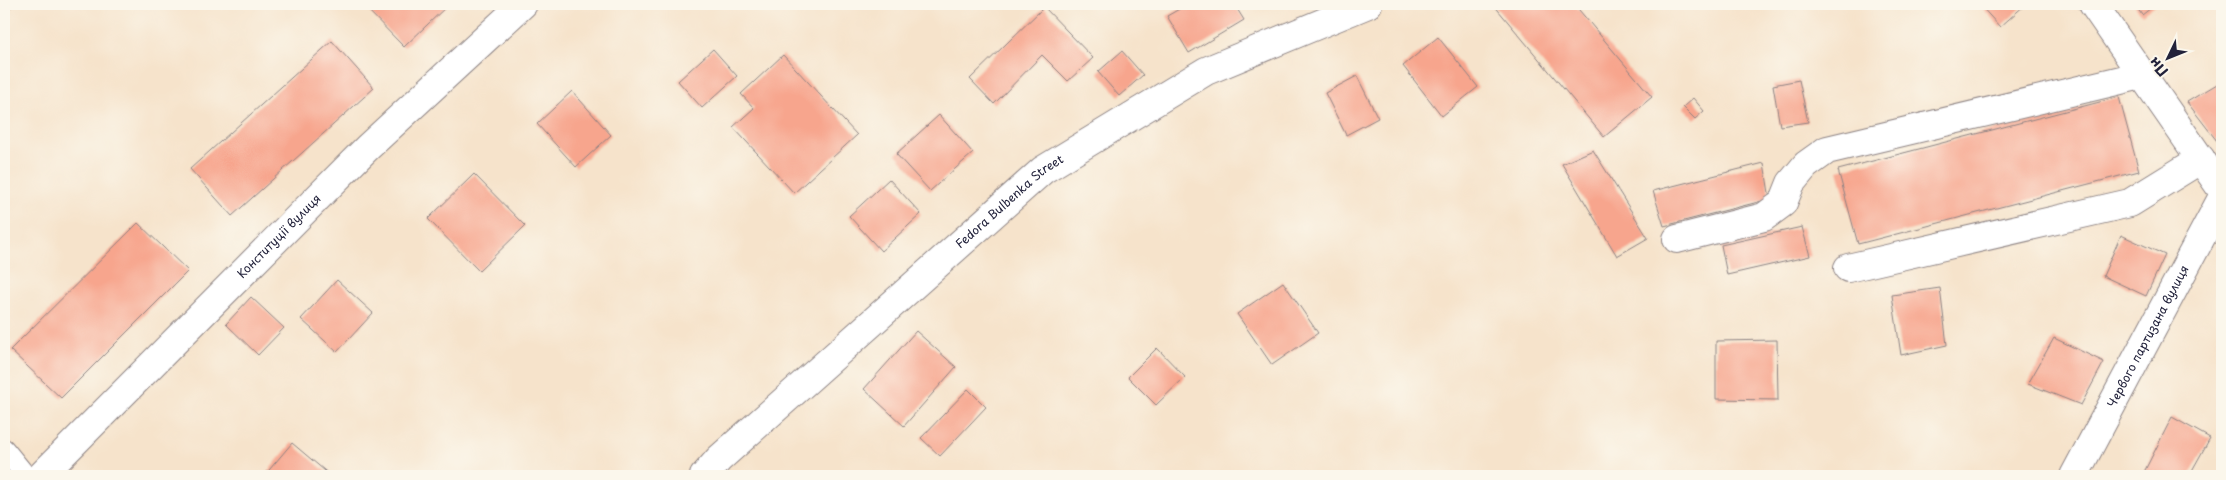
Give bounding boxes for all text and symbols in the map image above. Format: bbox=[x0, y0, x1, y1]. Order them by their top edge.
north arrow bbox=[2144, 32, 2194, 82]
text: Пн bbox=[2144, 53, 2173, 82]
street label: Fedora Bulbenka Street bbox=[951, 150, 1067, 252]
street label: Конституції вулиця bbox=[233, 189, 324, 282]
street label: Червого партизана вулиця bbox=[2102, 262, 2193, 411]

